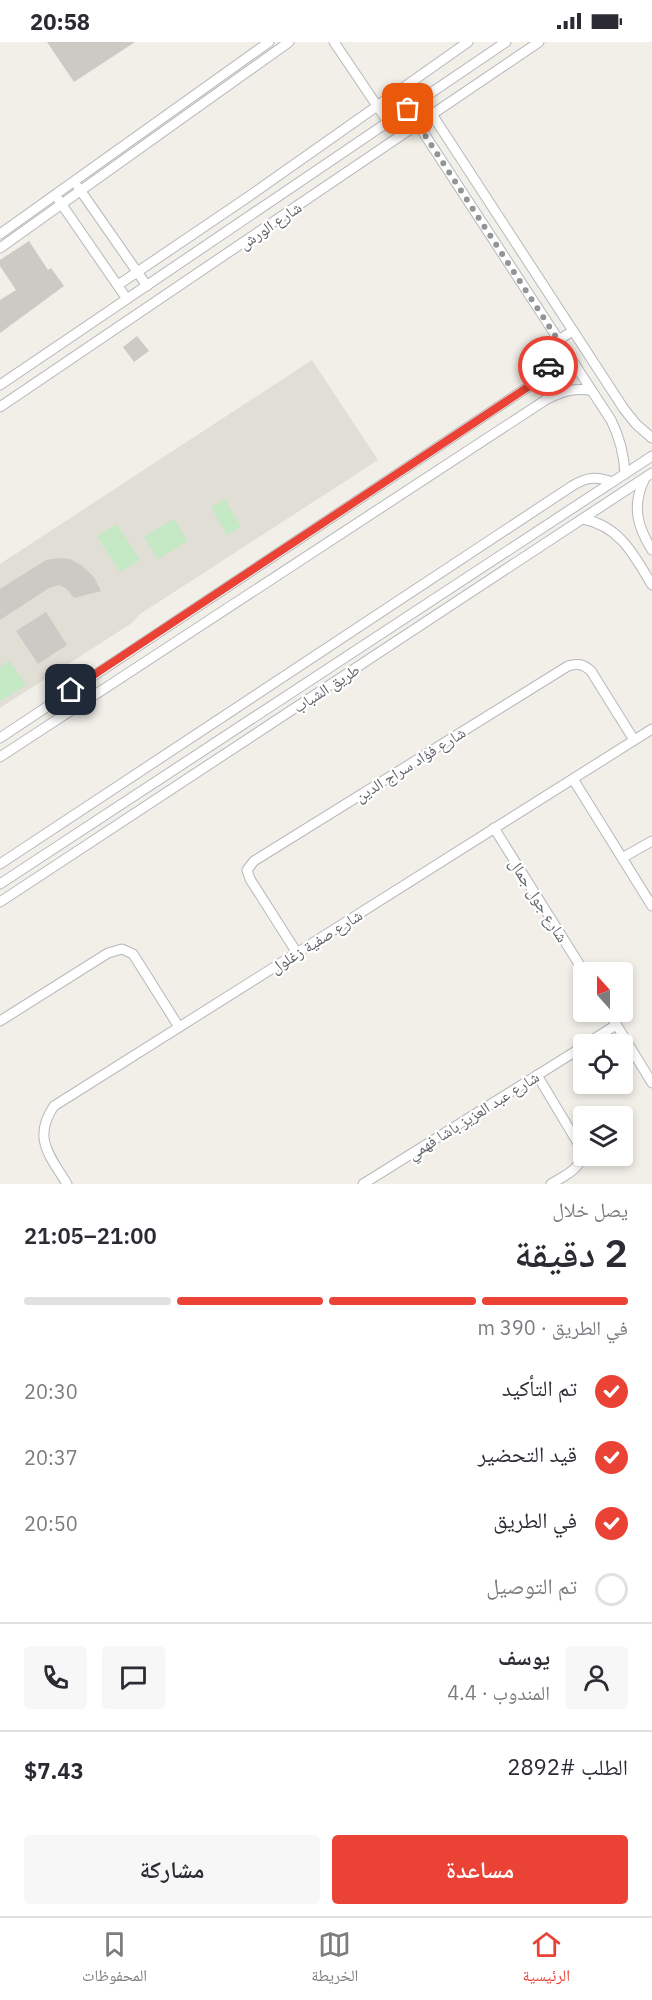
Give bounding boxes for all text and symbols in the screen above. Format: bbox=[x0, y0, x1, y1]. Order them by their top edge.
text: 20:58 bbox=[30, 7, 90, 36]
pin bbox=[382, 83, 433, 134]
icon: bag bbox=[391, 92, 424, 125]
street label: شارع الورش bbox=[235, 197, 306, 254]
courier bbox=[518, 336, 578, 396]
icon: car bbox=[532, 350, 565, 383]
street label: طريق الشباب bbox=[289, 659, 364, 718]
pin bbox=[45, 664, 96, 715]
icon: home bbox=[54, 673, 87, 706]
street label: شارع فؤاد سراج الدين bbox=[351, 722, 470, 807]
street label: شارع جول جمال bbox=[504, 854, 573, 946]
street label: شارع صفية زغلول bbox=[266, 905, 366, 978]
north arrow bbox=[573, 962, 633, 1022]
map controls bbox=[573, 962, 633, 1166]
button: locate bbox=[573, 1034, 633, 1094]
street label: شارع عبد العزيز باشا فهمي bbox=[403, 1066, 544, 1166]
button: layers bbox=[573, 1106, 633, 1166]
text: يصل خلال bbox=[552, 1196, 628, 1223]
text: 21:00–21:05 bbox=[24, 1221, 157, 1250]
text: 2 دقيقة bbox=[514, 1227, 628, 1278]
text: في الطريق · 390 m bbox=[478, 1314, 628, 1341]
text: تم التأكيد bbox=[502, 1373, 577, 1402]
icon: check bbox=[595, 1375, 628, 1408]
text: 20:30 bbox=[24, 1378, 78, 1405]
text: قيد التحضير bbox=[478, 1439, 577, 1468]
icon: check bbox=[595, 1441, 628, 1474]
text: 20:37 bbox=[24, 1444, 78, 1471]
text: في الطريق bbox=[493, 1505, 577, 1534]
icon: check bbox=[595, 1507, 628, 1540]
text: 20:50 bbox=[24, 1510, 78, 1537]
text: تم التوصيل bbox=[486, 1571, 577, 1600]
text: يوسف bbox=[498, 1642, 550, 1671]
button: phone bbox=[24, 1646, 87, 1709]
button: chat bbox=[102, 1646, 165, 1709]
button: person bbox=[565, 1646, 628, 1709]
text: المندوب · 4.4 bbox=[447, 1679, 550, 1706]
text: الطلب #2892 bbox=[507, 1752, 628, 1781]
text: $7.43 bbox=[24, 1756, 84, 1785]
button: مشاركة bbox=[24, 1835, 320, 1904]
button: مساعدة bbox=[332, 1835, 628, 1904]
tab: المحفوظات bbox=[82, 1928, 147, 1991]
tab: الخريطة bbox=[311, 1928, 358, 1991]
tab: الرئيسية bbox=[523, 1928, 570, 1991]

